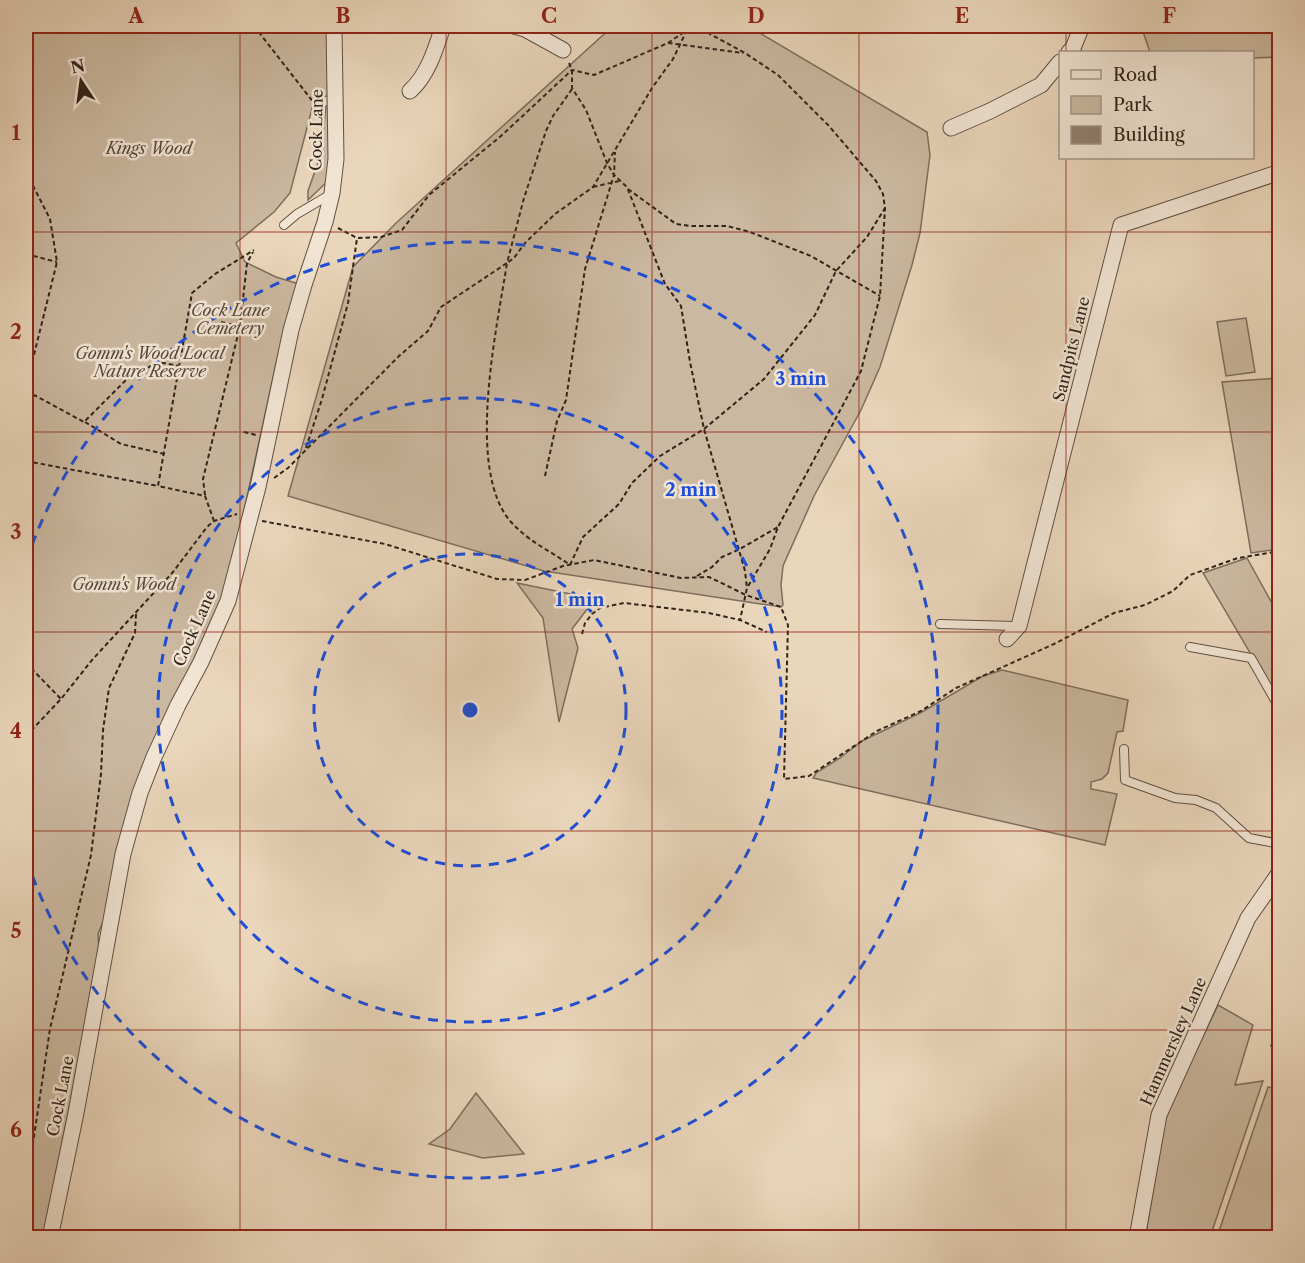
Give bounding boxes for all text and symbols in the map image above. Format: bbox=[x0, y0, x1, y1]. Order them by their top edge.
text: A bbox=[127, 4, 144, 28]
text: B bbox=[336, 4, 351, 28]
text: C bbox=[541, 4, 557, 28]
text: D bbox=[747, 4, 765, 28]
text: E bbox=[955, 4, 969, 28]
text: F bbox=[1162, 4, 1176, 28]
north arrow bbox=[51, 51, 111, 111]
legend bbox=[1059, 51, 1254, 159]
text: N bbox=[69, 55, 87, 78]
text: Road bbox=[1113, 64, 1158, 86]
street label: Cock Lane bbox=[305, 89, 327, 171]
text: Park bbox=[1113, 94, 1154, 116]
text: 1 bbox=[12, 121, 21, 145]
text: Building bbox=[1113, 124, 1185, 146]
park label: Kings Wood bbox=[104, 138, 194, 158]
street label: Sandpits Lane bbox=[1048, 295, 1094, 403]
park label: Cock Lane Cemetery bbox=[191, 300, 270, 338]
text: 2 bbox=[10, 320, 22, 344]
park label: Gomm's Wood Local Nature Reserve bbox=[75, 343, 227, 381]
text: 3 min bbox=[775, 368, 827, 390]
text: 2 min bbox=[665, 479, 718, 501]
text: 3 bbox=[10, 520, 22, 544]
park label: Gomm's Wood bbox=[72, 574, 177, 594]
street label: Cock Lane bbox=[168, 587, 220, 669]
text: 1 min bbox=[555, 589, 605, 611]
centre of rings bbox=[460, 700, 480, 720]
text: 4 bbox=[10, 719, 22, 743]
text: 5 bbox=[10, 919, 22, 943]
street label: Hammersley Lane bbox=[1136, 974, 1210, 1108]
street label: Cock Lane bbox=[42, 1054, 78, 1138]
text: 6 bbox=[10, 1118, 22, 1142]

